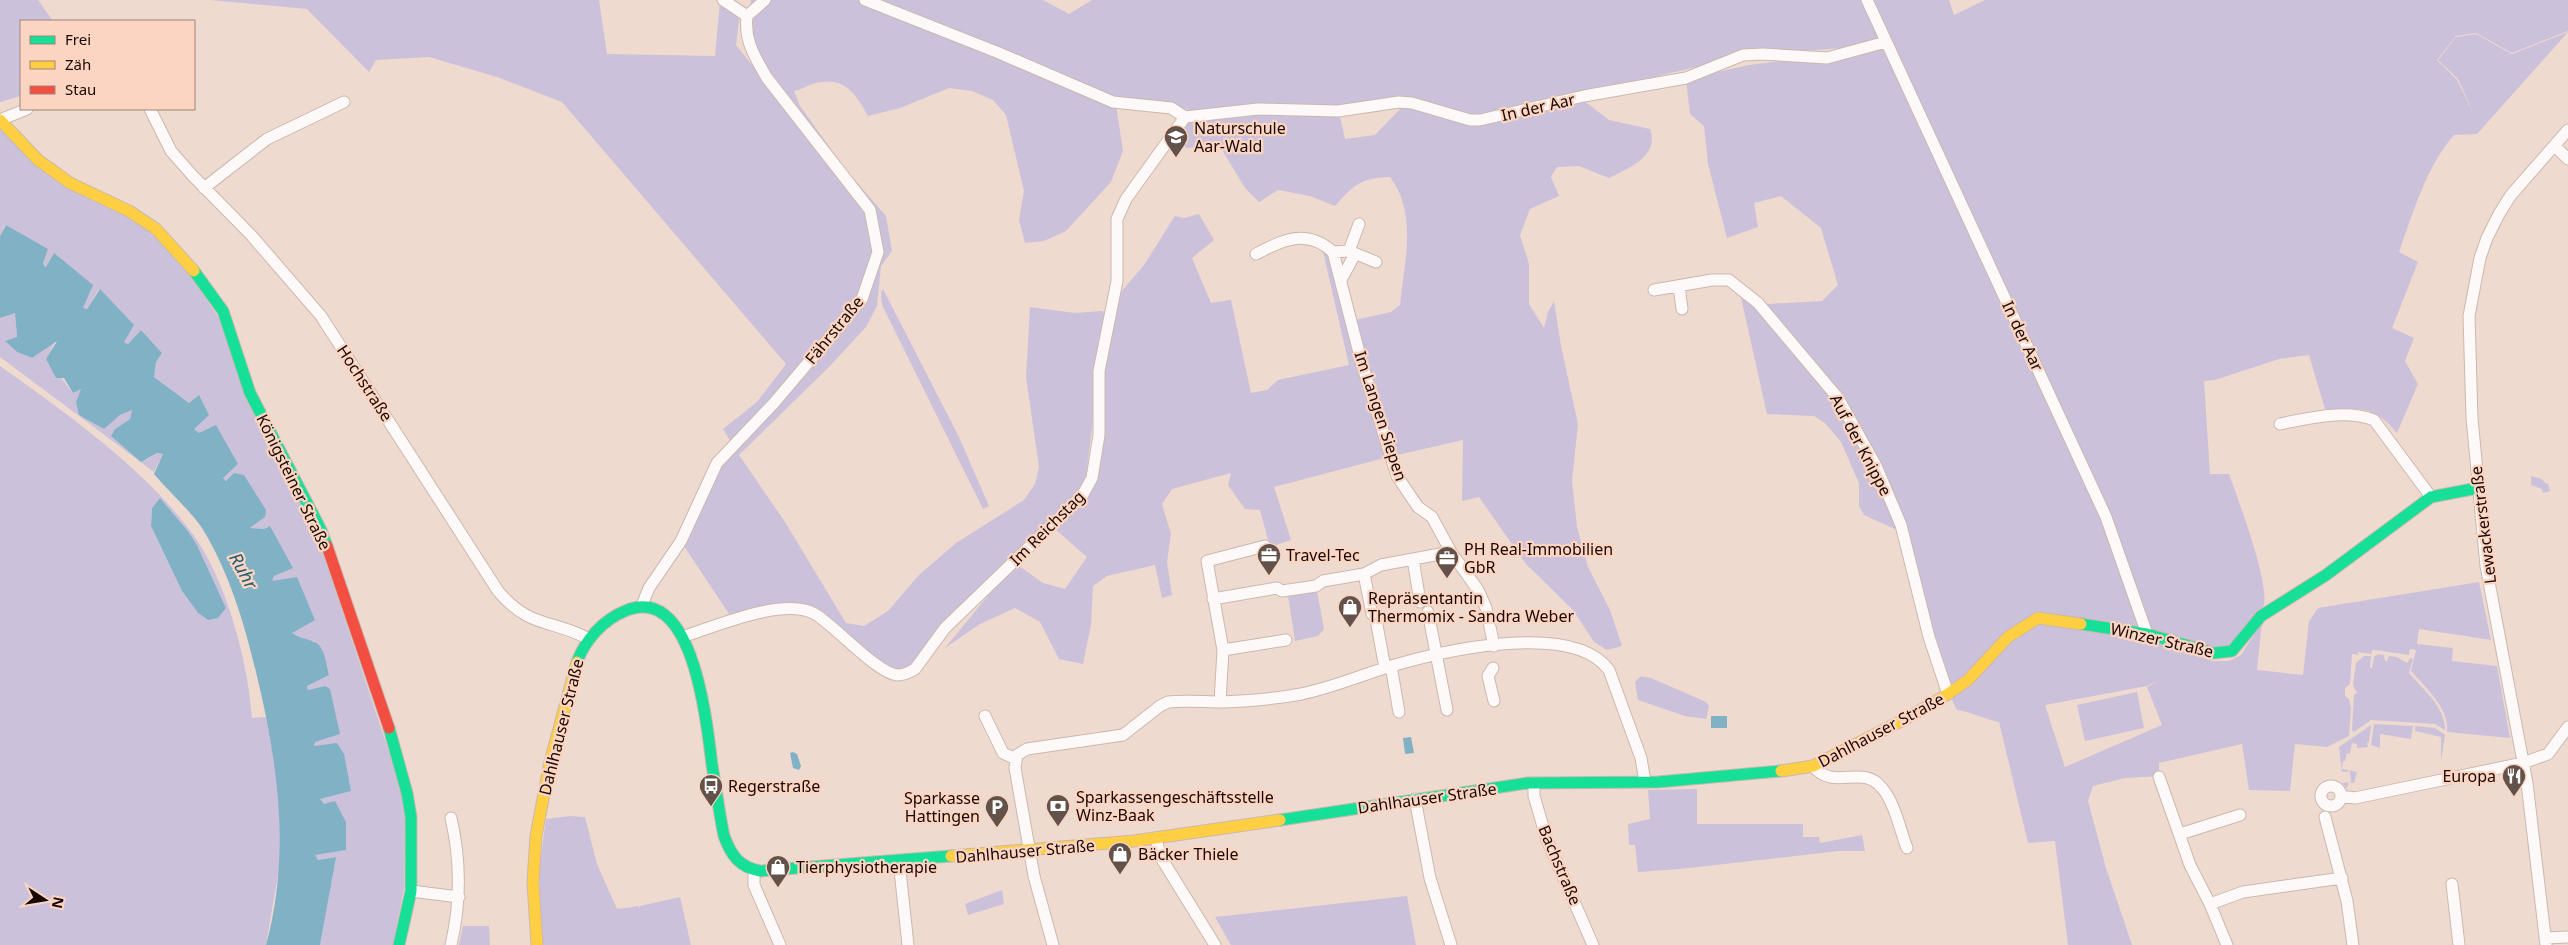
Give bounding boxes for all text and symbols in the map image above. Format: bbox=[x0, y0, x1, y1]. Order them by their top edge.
legend bbox=[20, 20, 195, 110]
text: Frei bbox=[65, 29, 91, 49]
text: Zäh bbox=[65, 54, 91, 74]
text: Stau bbox=[65, 79, 96, 99]
street label: In der Aar bbox=[1499, 88, 1577, 126]
place label: Naturschule Aar-Wald bbox=[1194, 117, 1286, 157]
school or university icon: Naturschule Aar-Wald bbox=[1163, 124, 1189, 158]
street label: Fährstraße bbox=[800, 291, 868, 369]
street label: In der Aar bbox=[1997, 297, 2049, 375]
street label: Hochstraße bbox=[332, 341, 398, 425]
street label: Im Langen Siepen bbox=[1350, 348, 1412, 484]
street label: Auf der Knippe bbox=[1825, 390, 1897, 500]
street label: Königsteiner Straße bbox=[252, 410, 336, 554]
street label: Lewackerstraße bbox=[2465, 465, 2501, 585]
street label: Im Reichstag bbox=[1005, 486, 1089, 570]
place label: PH Real-Immobilien GbR bbox=[1464, 538, 1613, 578]
office icon: Travel-Tec bbox=[1256, 542, 1282, 576]
place label: Travel-Tec bbox=[1286, 544, 1360, 566]
office icon: PH Real-Immobilien GbR bbox=[1434, 545, 1460, 579]
water label: Ruhr bbox=[224, 548, 264, 594]
place label: Repräsentantin Thermomix - Sandra Weber bbox=[1368, 587, 1574, 627]
shop icon: Repräsentantin Thermomix - Sandra Weber bbox=[1337, 594, 1363, 628]
street label: Winzer Straße bbox=[2108, 617, 2216, 663]
street label: Dahlhauser Straße bbox=[533, 657, 589, 797]
street label: Dahlhauser Straße bbox=[1814, 687, 1948, 773]
restaurant icon: Europa bbox=[2501, 763, 2527, 797]
place label: Europa bbox=[2442, 765, 2496, 787]
bus stop icon: Regerstraße bbox=[698, 773, 724, 807]
place label: Regerstraße bbox=[728, 775, 820, 797]
street label: Dahlhauser Straße bbox=[1356, 777, 1498, 819]
place label: Sparkassengeschäftsstelle Winz-Baak bbox=[1076, 786, 1274, 826]
place label: Sparkasse Hattingen bbox=[904, 787, 980, 827]
bank icon: Sparkassengeschäftsstelle Winz-Baak bbox=[1045, 793, 1071, 827]
parking icon: Sparkasse Hattingen bbox=[984, 794, 1010, 828]
street label: Bachstraße bbox=[1533, 822, 1587, 908]
street label: Dahlhauser Straße bbox=[954, 834, 1096, 868]
shop icon: Bäcker Thiele bbox=[1107, 841, 1133, 875]
place label: Bäcker Thiele bbox=[1138, 843, 1238, 865]
shop icon: Tierphysiotherapie bbox=[765, 854, 791, 888]
place label: Tierphysiotherapie bbox=[796, 856, 937, 878]
north arrow bbox=[20, 875, 70, 925]
text: N bbox=[48, 895, 69, 910]

